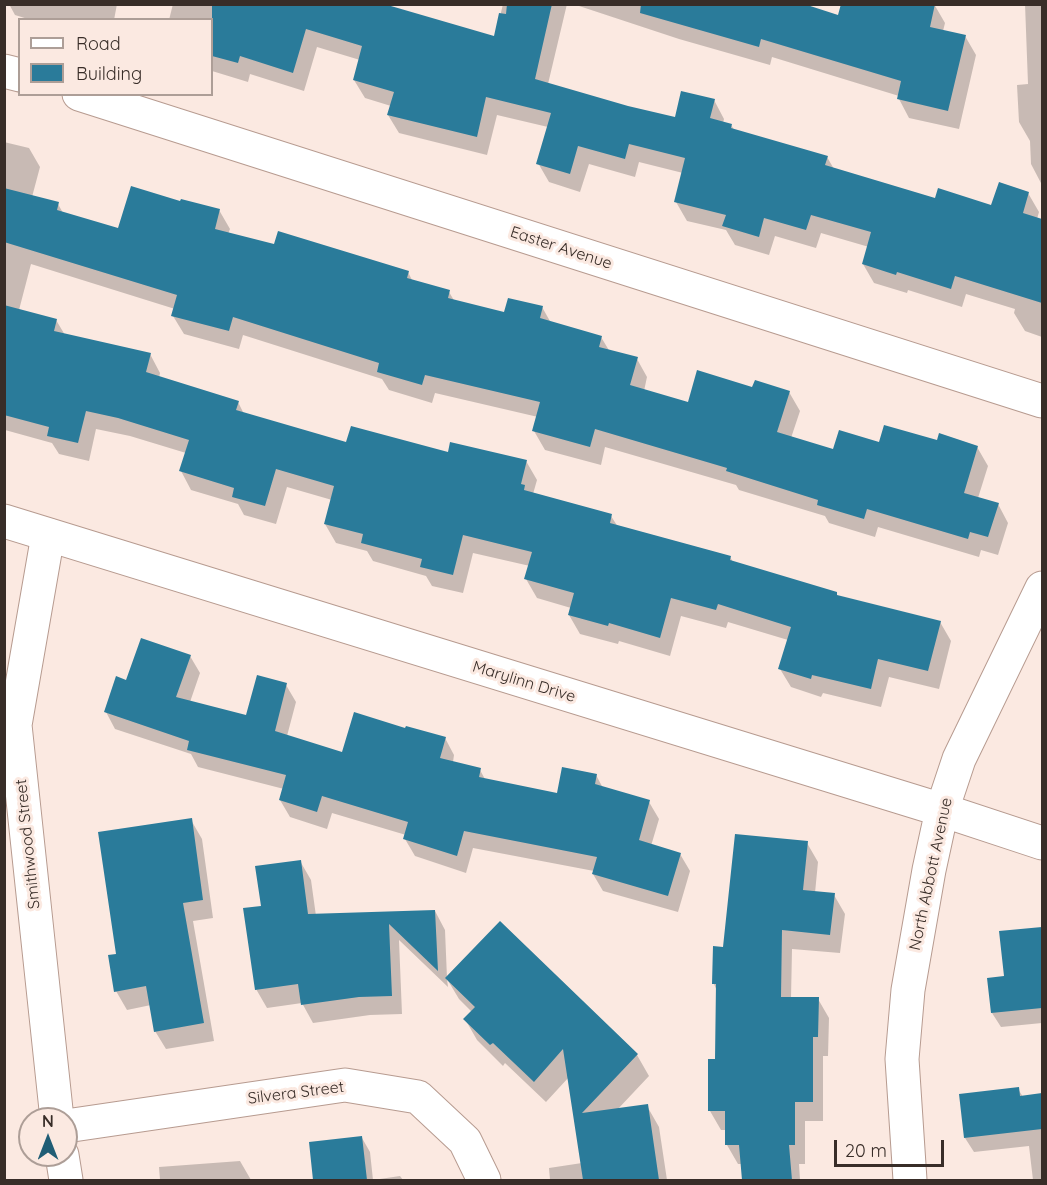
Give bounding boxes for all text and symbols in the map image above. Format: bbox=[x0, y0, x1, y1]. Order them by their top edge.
legend bbox=[18, 18, 213, 96]
text: Road bbox=[76, 32, 121, 55]
text: Building bbox=[76, 62, 142, 85]
street label: Easter Avenue bbox=[508, 223, 614, 273]
street label: Marylinn Drive bbox=[470, 657, 578, 707]
street label: Smithwood Street bbox=[12, 778, 44, 910]
street label: North Abbott Avenue bbox=[905, 796, 957, 952]
street label: Silvera Street bbox=[247, 1078, 345, 1108]
north arrow bbox=[18, 1107, 78, 1167]
text: N bbox=[42, 1111, 54, 1131]
scale bar bbox=[837, 1128, 946, 1166]
text: 20 m bbox=[845, 1139, 887, 1162]

